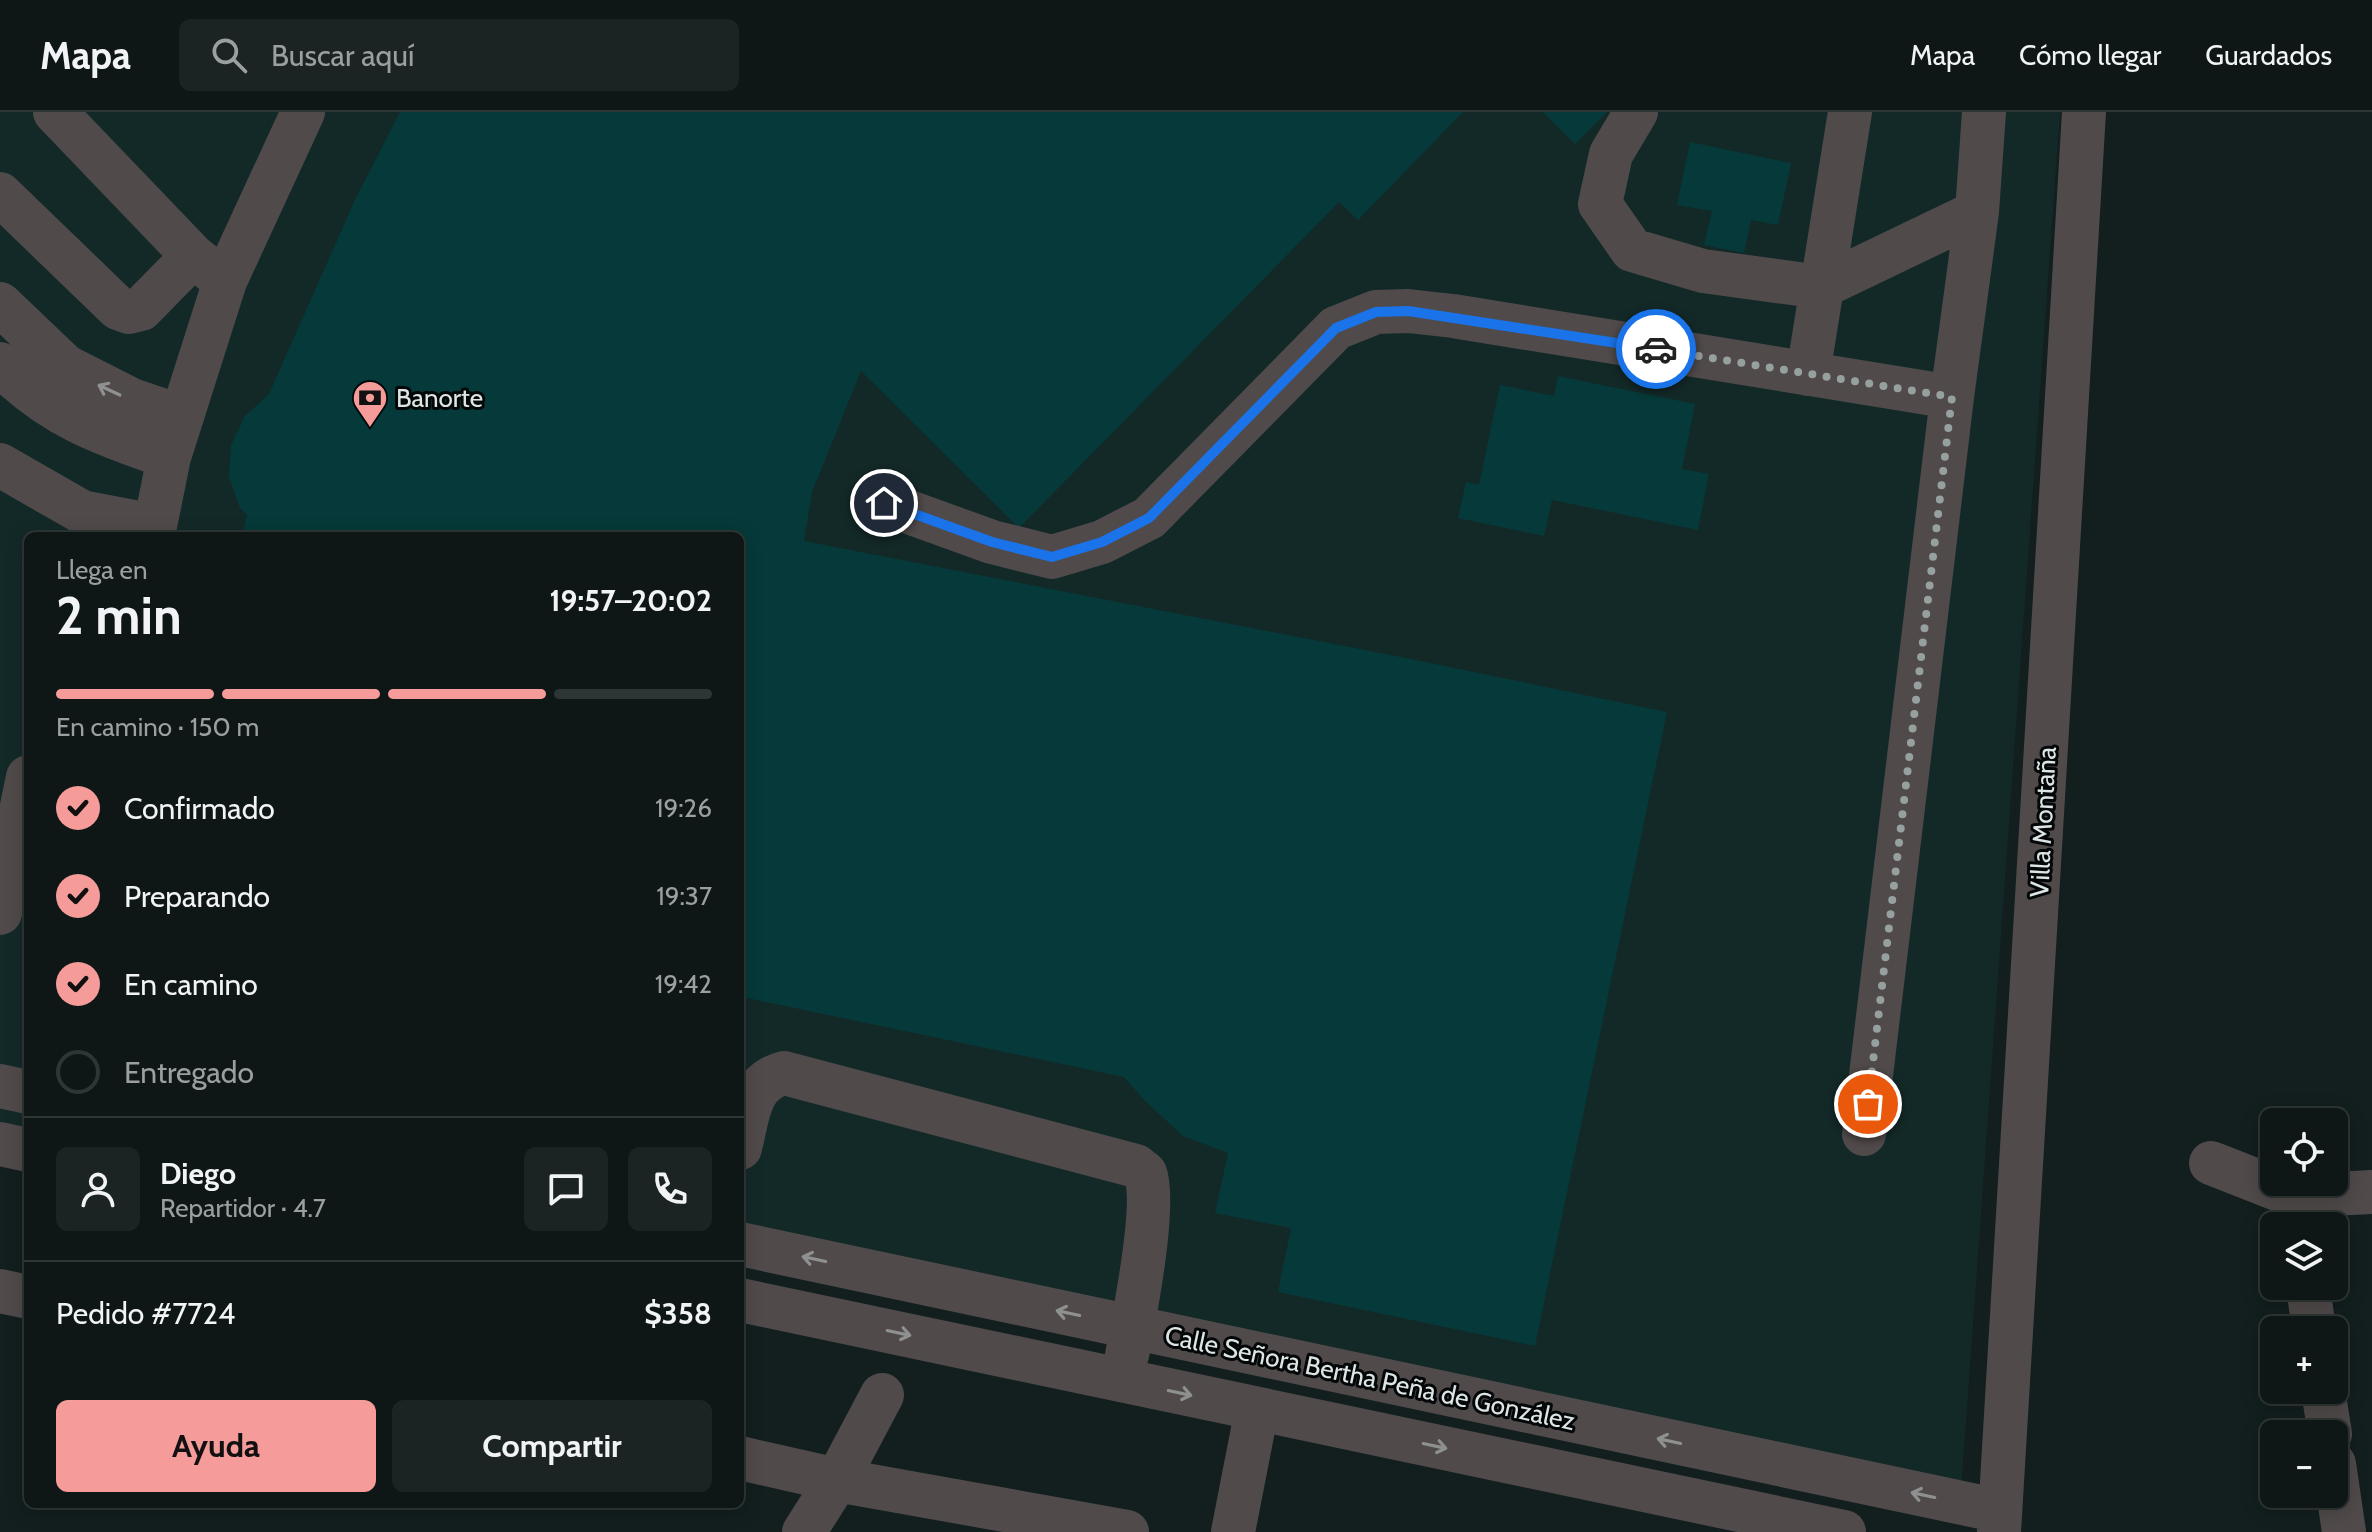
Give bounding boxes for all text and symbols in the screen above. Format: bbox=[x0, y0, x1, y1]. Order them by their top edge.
search box bbox=[179, 19, 739, 91]
text: Mapa bbox=[40, 32, 131, 79]
icon: search bbox=[207, 33, 251, 77]
text: Buscar aquí bbox=[271, 37, 414, 74]
text: Mapa bbox=[1910, 38, 1975, 72]
text: Cómo llegar bbox=[2019, 38, 2161, 72]
text: Guardados bbox=[2205, 38, 2332, 72]
courier bbox=[1616, 309, 1696, 389]
icon: car bbox=[1634, 327, 1678, 371]
bank icon: Banorte bbox=[351, 379, 389, 429]
one-way arrow bbox=[98, 381, 122, 396]
place label: Banorte bbox=[396, 382, 483, 414]
pin bbox=[850, 469, 918, 537]
icon: home bbox=[862, 481, 906, 525]
text: Llega en bbox=[56, 554, 147, 586]
text: 19:57–20:02 bbox=[549, 582, 712, 619]
text: 2 min bbox=[56, 584, 182, 647]
text: En camino · 150 m bbox=[56, 711, 259, 743]
street label: Villa Montaña bbox=[2023, 745, 2063, 898]
icon: check bbox=[56, 786, 100, 830]
text: Confirmado bbox=[124, 790, 275, 827]
text: 19:26 bbox=[655, 792, 712, 824]
icon: check bbox=[56, 874, 100, 918]
text: Preparando bbox=[124, 878, 270, 915]
text: 19:37 bbox=[656, 880, 712, 912]
icon: check bbox=[56, 962, 100, 1006]
text: En camino bbox=[124, 966, 258, 1003]
text: 19:42 bbox=[655, 968, 712, 1000]
text: Entregado bbox=[124, 1054, 254, 1091]
pin bbox=[1834, 1070, 1902, 1138]
icon: bag bbox=[1846, 1082, 1890, 1126]
map controls bbox=[2260, 1108, 2348, 1508]
button: locate bbox=[2260, 1108, 2348, 1196]
button: person bbox=[56, 1147, 140, 1231]
button: chat bbox=[524, 1147, 608, 1231]
button: phone bbox=[628, 1147, 712, 1231]
text: Diego bbox=[160, 1155, 236, 1192]
text: Repartidor · 4.7 bbox=[160, 1192, 326, 1224]
button: layers bbox=[2260, 1212, 2348, 1300]
one-way arrow bbox=[802, 1251, 827, 1266]
text: Pedido #7724 bbox=[56, 1295, 235, 1332]
text: $358 bbox=[644, 1295, 712, 1332]
one-way arrow bbox=[1056, 1305, 1082, 1320]
button: + bbox=[2260, 1316, 2348, 1404]
street label: Calle Señora Bertha Peña de González bbox=[1162, 1319, 1578, 1437]
one-way arrow bbox=[885, 1327, 911, 1342]
one-way arrow bbox=[1167, 1386, 1193, 1401]
button: Ayuda bbox=[56, 1400, 376, 1492]
button: Compartir bbox=[392, 1400, 712, 1492]
button: − bbox=[2260, 1420, 2348, 1508]
one-way arrow bbox=[1657, 1433, 1682, 1448]
one-way arrow bbox=[1421, 1440, 1447, 1455]
one-way arrow bbox=[1911, 1487, 1937, 1502]

